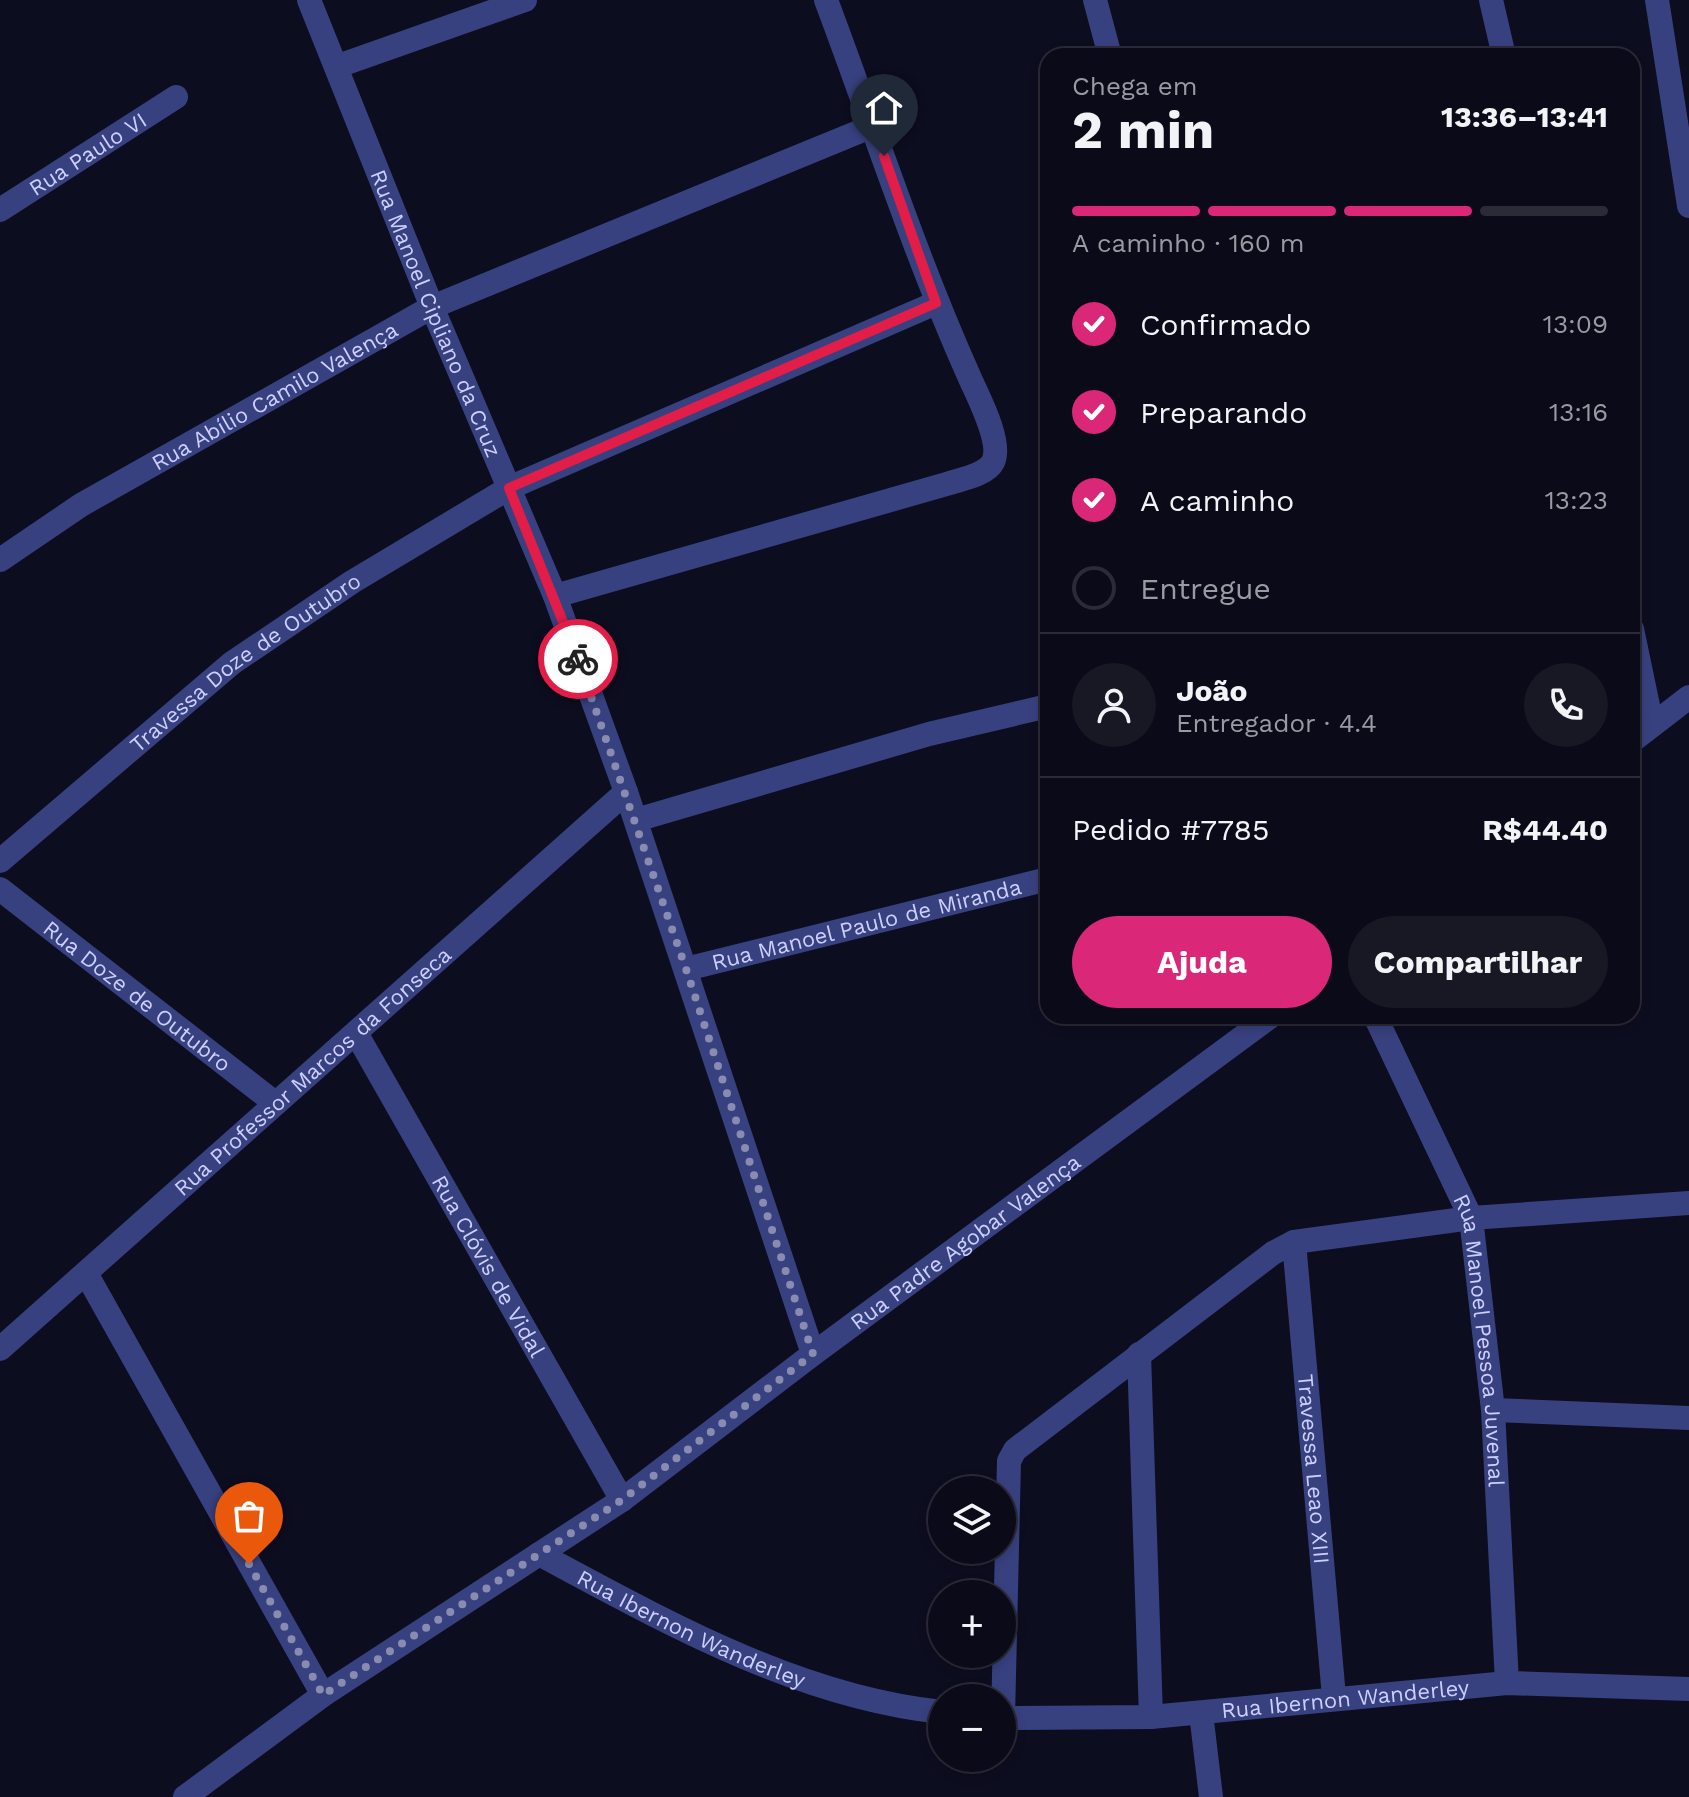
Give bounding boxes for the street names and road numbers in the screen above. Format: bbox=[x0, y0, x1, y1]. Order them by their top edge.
street label: Rua Paulo VI bbox=[24, 107, 151, 201]
street label: Rua Manoel Cipliano da Cruz bbox=[366, 166, 507, 460]
street label: Rua Abílio Camilo Valença bbox=[147, 317, 402, 475]
street label: Travessa Doze de Outubro bbox=[125, 567, 365, 757]
street label: Rua Manoel Paulo de Miranda bbox=[709, 874, 1024, 975]
street label: Rua Doze de Outubro bbox=[39, 915, 236, 1077]
street label: Rua Professor Marcos da Fonseca bbox=[169, 942, 456, 1201]
street label: Rua Padre Agobar Valença bbox=[845, 1149, 1085, 1335]
street label: Rua Clóvis de Vidal bbox=[427, 1170, 550, 1361]
street label: Rua Manoel Pessoa Juvenal bbox=[1449, 1190, 1509, 1488]
street label: Travessa Leao XIII bbox=[1293, 1373, 1335, 1565]
street label: Rua Ibernon Wanderley bbox=[573, 1565, 809, 1692]
street label: Rua Ibernon Wanderley bbox=[1220, 1674, 1471, 1723]

